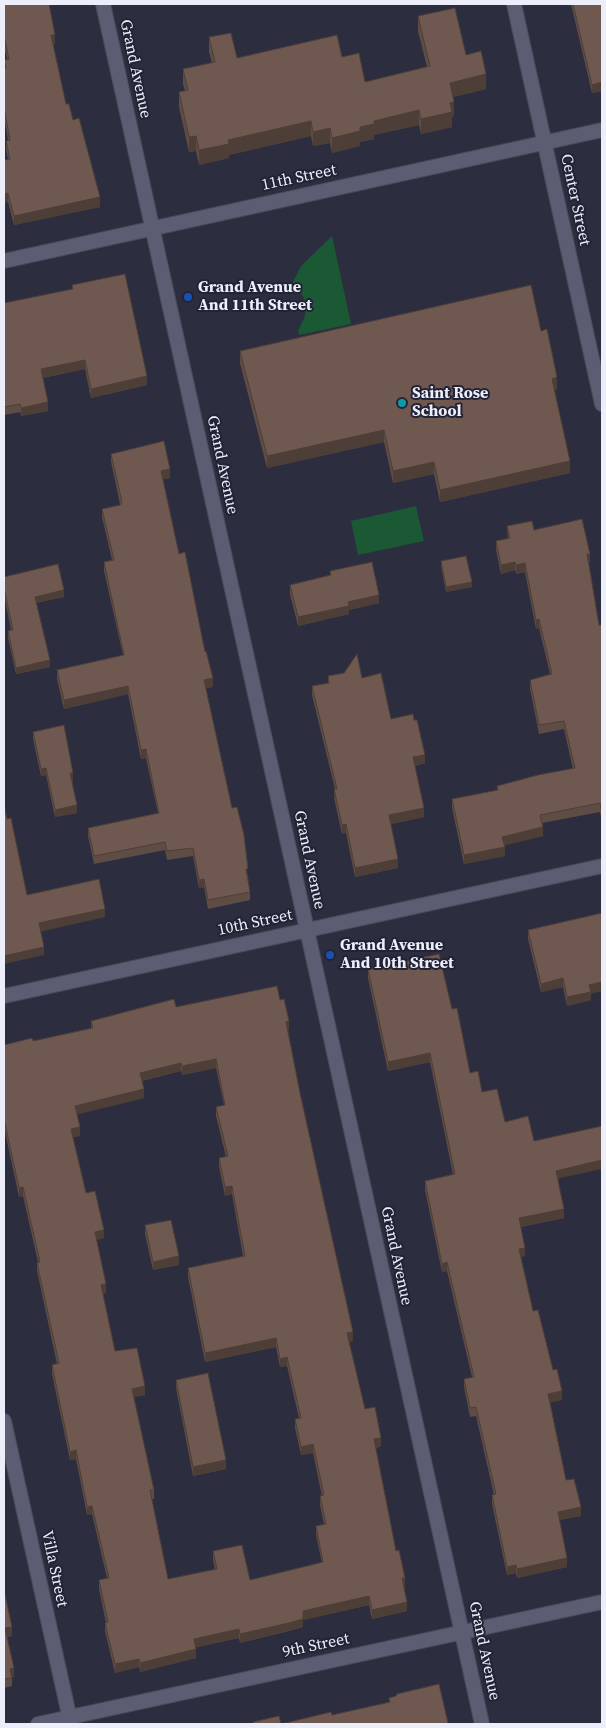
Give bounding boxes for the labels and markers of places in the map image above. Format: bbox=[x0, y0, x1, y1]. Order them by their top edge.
place label: Grand Avenue And 11th Street bbox=[198, 278, 312, 316]
marker: Grand Avenue And 11th Street bbox=[182, 291, 194, 303]
place label: Saint Rose School bbox=[412, 384, 488, 422]
marker: Saint Rose School bbox=[396, 397, 408, 409]
place label: Grand Avenue And 10th Street bbox=[340, 936, 454, 974]
marker: Grand Avenue And 10th Street bbox=[324, 949, 336, 961]

